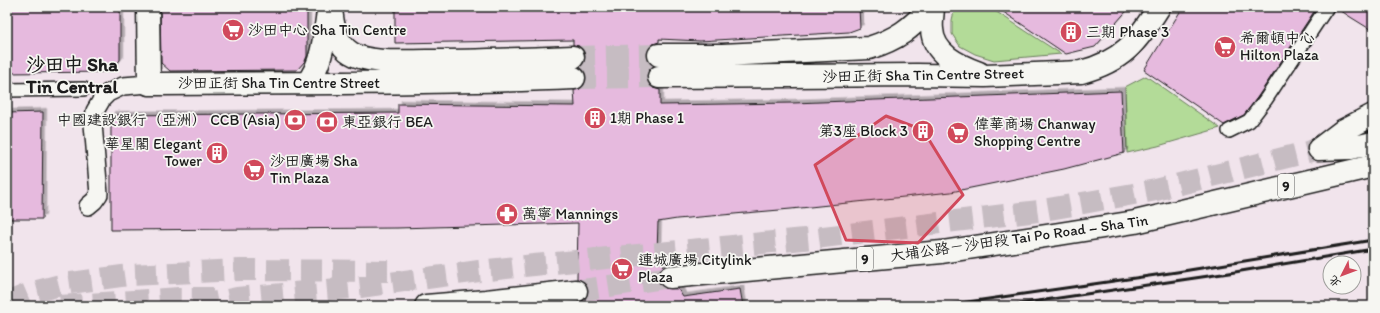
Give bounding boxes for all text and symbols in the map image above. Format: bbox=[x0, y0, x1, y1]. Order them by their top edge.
supermarket icon: 沙田中心 Sha Tin Centre bbox=[220, 17, 246, 43]
building icon: 三期 Phase 3 bbox=[1058, 19, 1084, 45]
place label: 沙田中心 Sha Tin Centre bbox=[248, 21, 407, 39]
place label: 三期 Phase 3 bbox=[1086, 23, 1169, 41]
place label: 希爾頓中心 Hilton Plaza bbox=[1240, 29, 1319, 64]
supermarket icon: 希爾頓中心 Hilton Plaza bbox=[1212, 34, 1238, 60]
district label: 沙田中 Sha Tin Central bbox=[25, 53, 119, 98]
street label: 沙田正街 Sha Tin Centre Street bbox=[822, 64, 1024, 86]
street label: 沙田正街 Sha Tin Centre Street bbox=[178, 74, 380, 92]
building icon: 1期 Phase 1 bbox=[582, 105, 608, 131]
bank icon: 中國建設銀行（亞洲） CCB (Asia) bbox=[282, 107, 308, 133]
bank icon: 東亞銀行 BEA bbox=[314, 109, 340, 135]
place label: 1期 Phase 1 bbox=[610, 109, 684, 127]
place label: 中國建設銀行（亞洲） CCB (Asia) bbox=[57, 111, 280, 129]
place label: 東亞銀行 BEA bbox=[342, 113, 433, 131]
place label: 偉華商場 Chanway Shopping Centre bbox=[974, 115, 1096, 150]
building icon: 第3座 Block 3 bbox=[910, 118, 936, 144]
supermarket icon: 偉華商場 Chanway Shopping Centre bbox=[945, 120, 971, 146]
place label: 第3座 Block 3 bbox=[819, 122, 908, 140]
place label: 華星閣 Elegant Tower bbox=[105, 135, 202, 170]
building icon: 華星閣 Elegant Tower bbox=[204, 140, 230, 166]
place label: 沙田廣場 Sha Tin Plaza bbox=[270, 152, 358, 187]
supermarket icon: 沙田廣場 Sha Tin Plaza bbox=[241, 157, 267, 183]
road number: 9 bbox=[1278, 174, 1294, 198]
pharmacy icon: 萬寧 Mannings bbox=[494, 201, 520, 227]
place label: 萬寧 Mannings bbox=[522, 205, 618, 223]
street label: 大埔公路－沙田段 Tai Po Road – Sha Tin bbox=[889, 211, 1150, 265]
road number: 9 bbox=[857, 247, 873, 271]
place label: 連城廣場 Citylink Plaza bbox=[638, 251, 752, 286]
north arrow bbox=[1322, 255, 1362, 295]
supermarket icon: 連城廣場 Citylink Plaza bbox=[609, 256, 635, 282]
text: 北 bbox=[1326, 273, 1343, 290]

